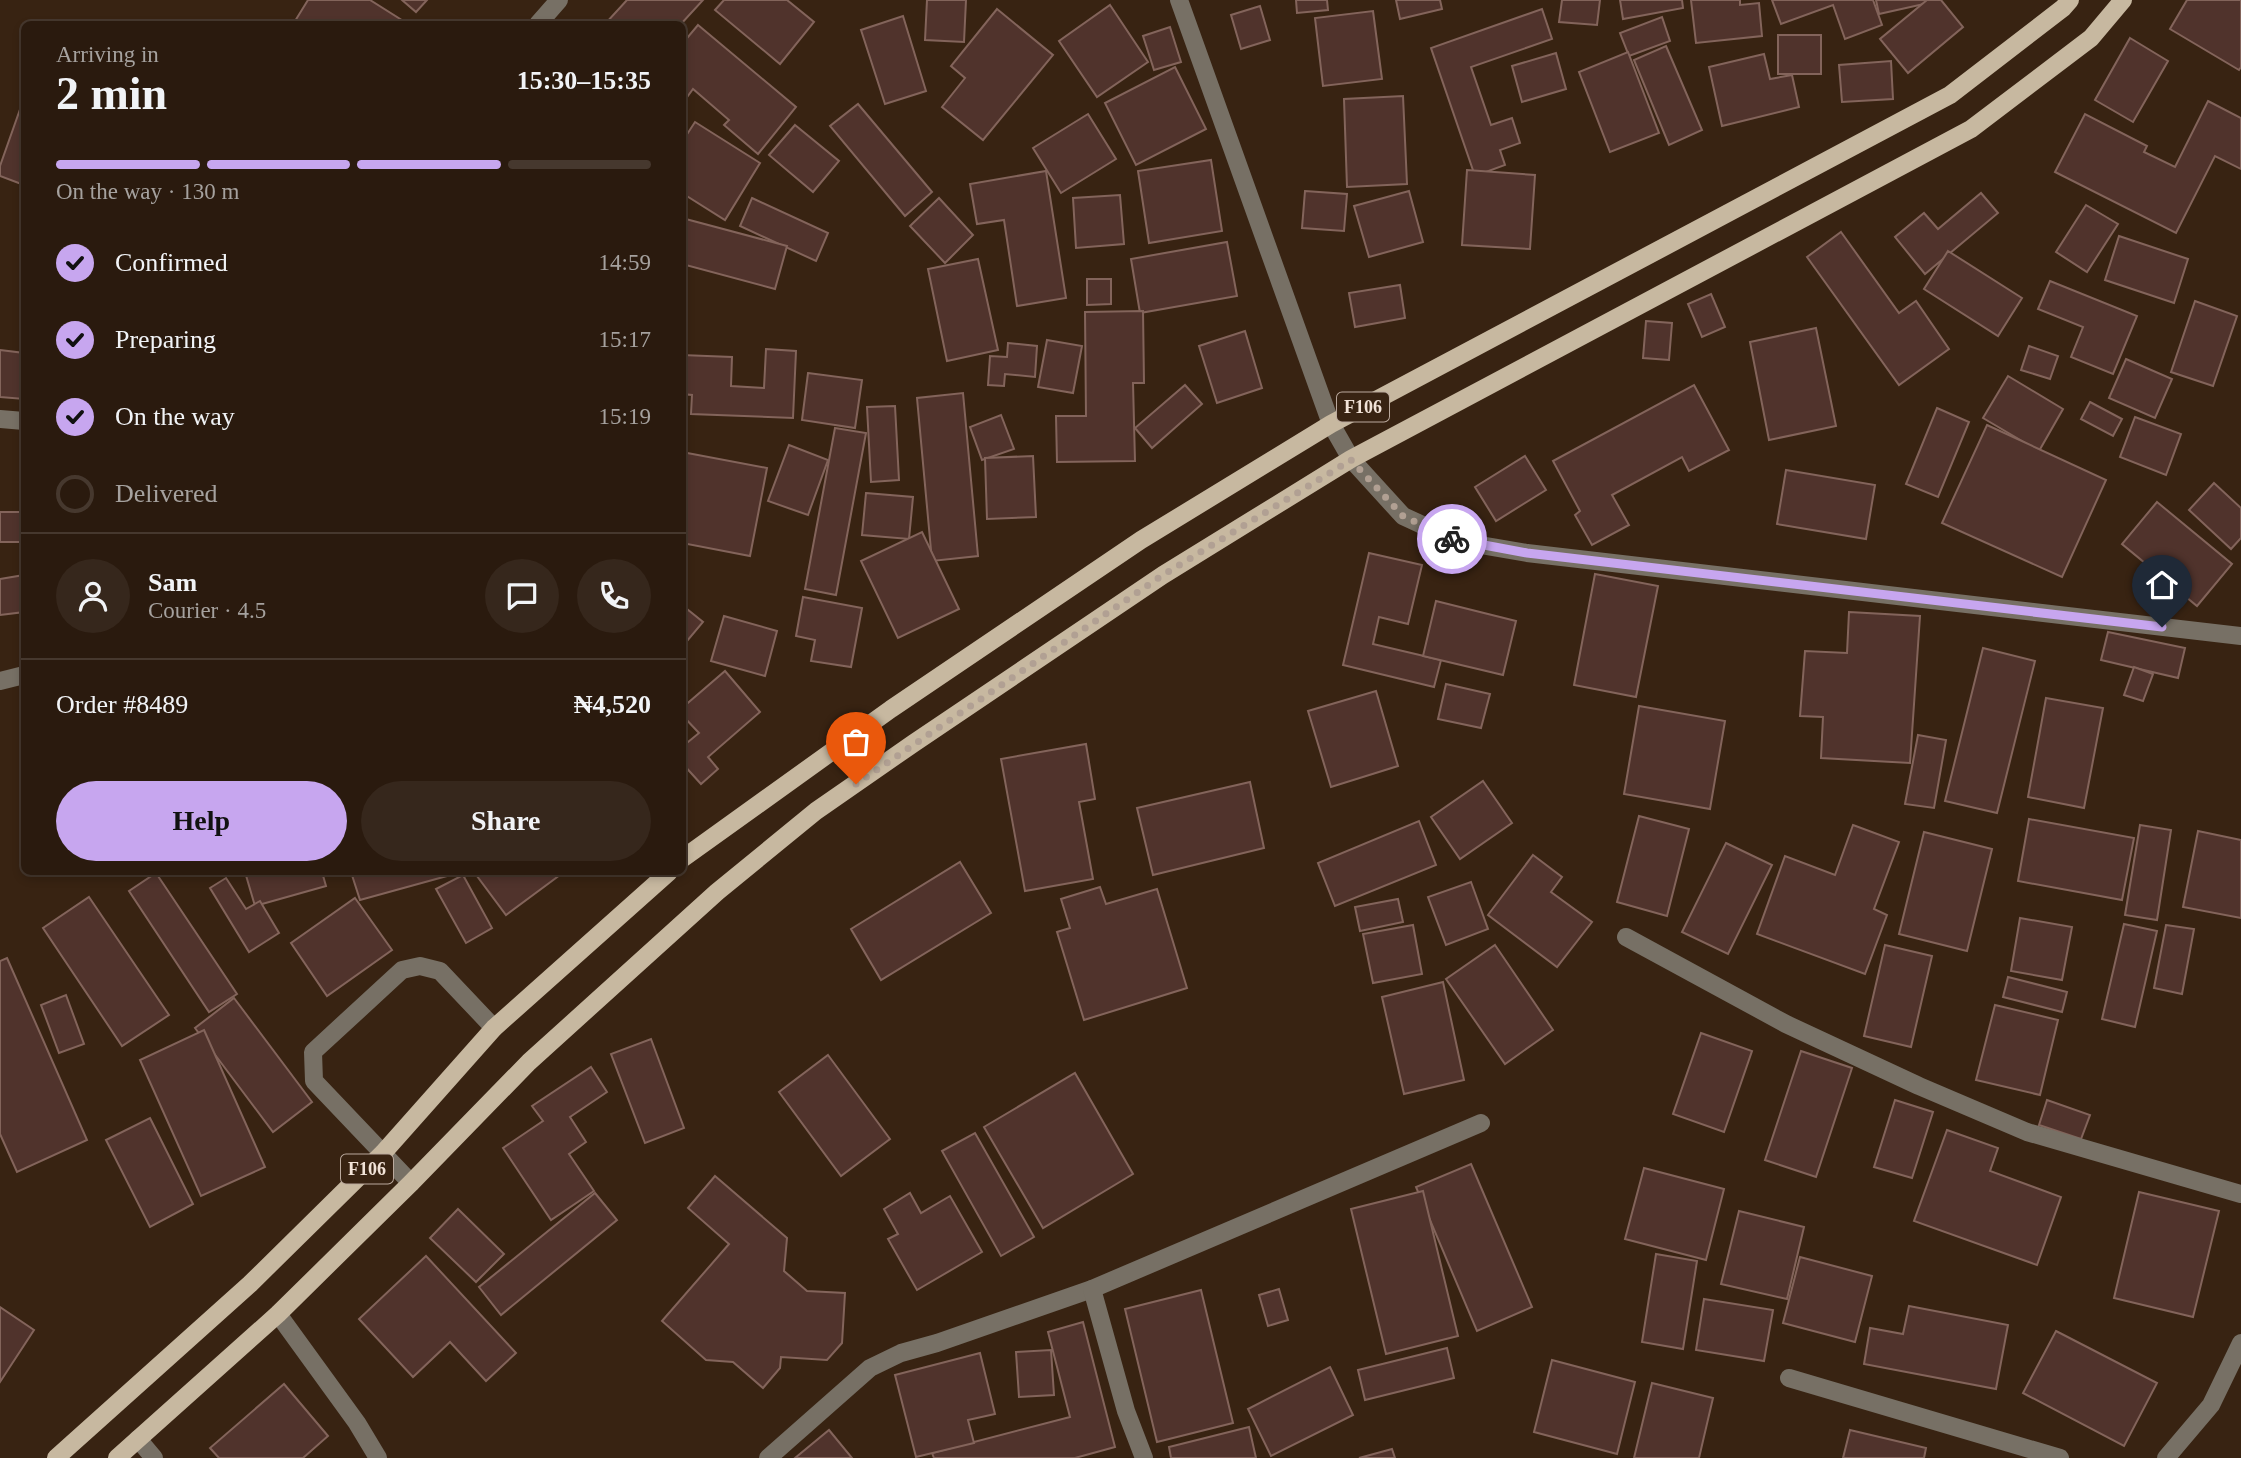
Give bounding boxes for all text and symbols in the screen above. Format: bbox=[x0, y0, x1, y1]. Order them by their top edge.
text: Arriving in bbox=[56, 42, 159, 67]
text: 15:30–15:35 bbox=[517, 66, 651, 95]
text: 2 min bbox=[56, 68, 167, 119]
text: On the way · 130 m bbox=[56, 179, 239, 204]
icon: check bbox=[56, 244, 94, 282]
text: Confirmed bbox=[115, 248, 228, 277]
text: 14:59 bbox=[599, 250, 651, 275]
icon: check bbox=[56, 321, 94, 359]
text: Preparing bbox=[115, 325, 216, 354]
text: 15:17 bbox=[599, 327, 651, 352]
road number: F106 bbox=[1337, 393, 1389, 422]
icon: check bbox=[56, 398, 94, 436]
text: On the way bbox=[115, 402, 235, 431]
text: 15:19 bbox=[599, 404, 651, 429]
text: Delivered bbox=[115, 479, 218, 508]
courier bbox=[1417, 504, 1487, 574]
icon: bike bbox=[1433, 520, 1471, 558]
pin bbox=[2132, 555, 2192, 627]
button: person bbox=[56, 559, 130, 633]
button: chat bbox=[485, 559, 559, 633]
button: phone bbox=[577, 559, 651, 633]
icon: home bbox=[2143, 566, 2181, 604]
text: Sam bbox=[148, 568, 197, 597]
text: Courier · 4.5 bbox=[148, 598, 266, 623]
text: Order #8489 bbox=[56, 690, 188, 719]
text: ₦4,520 bbox=[574, 690, 651, 719]
pin bbox=[826, 712, 886, 784]
icon: bag bbox=[837, 723, 875, 761]
button: Help bbox=[56, 781, 347, 861]
button: Share bbox=[361, 781, 651, 861]
road number: F106 bbox=[341, 1154, 393, 1184]

